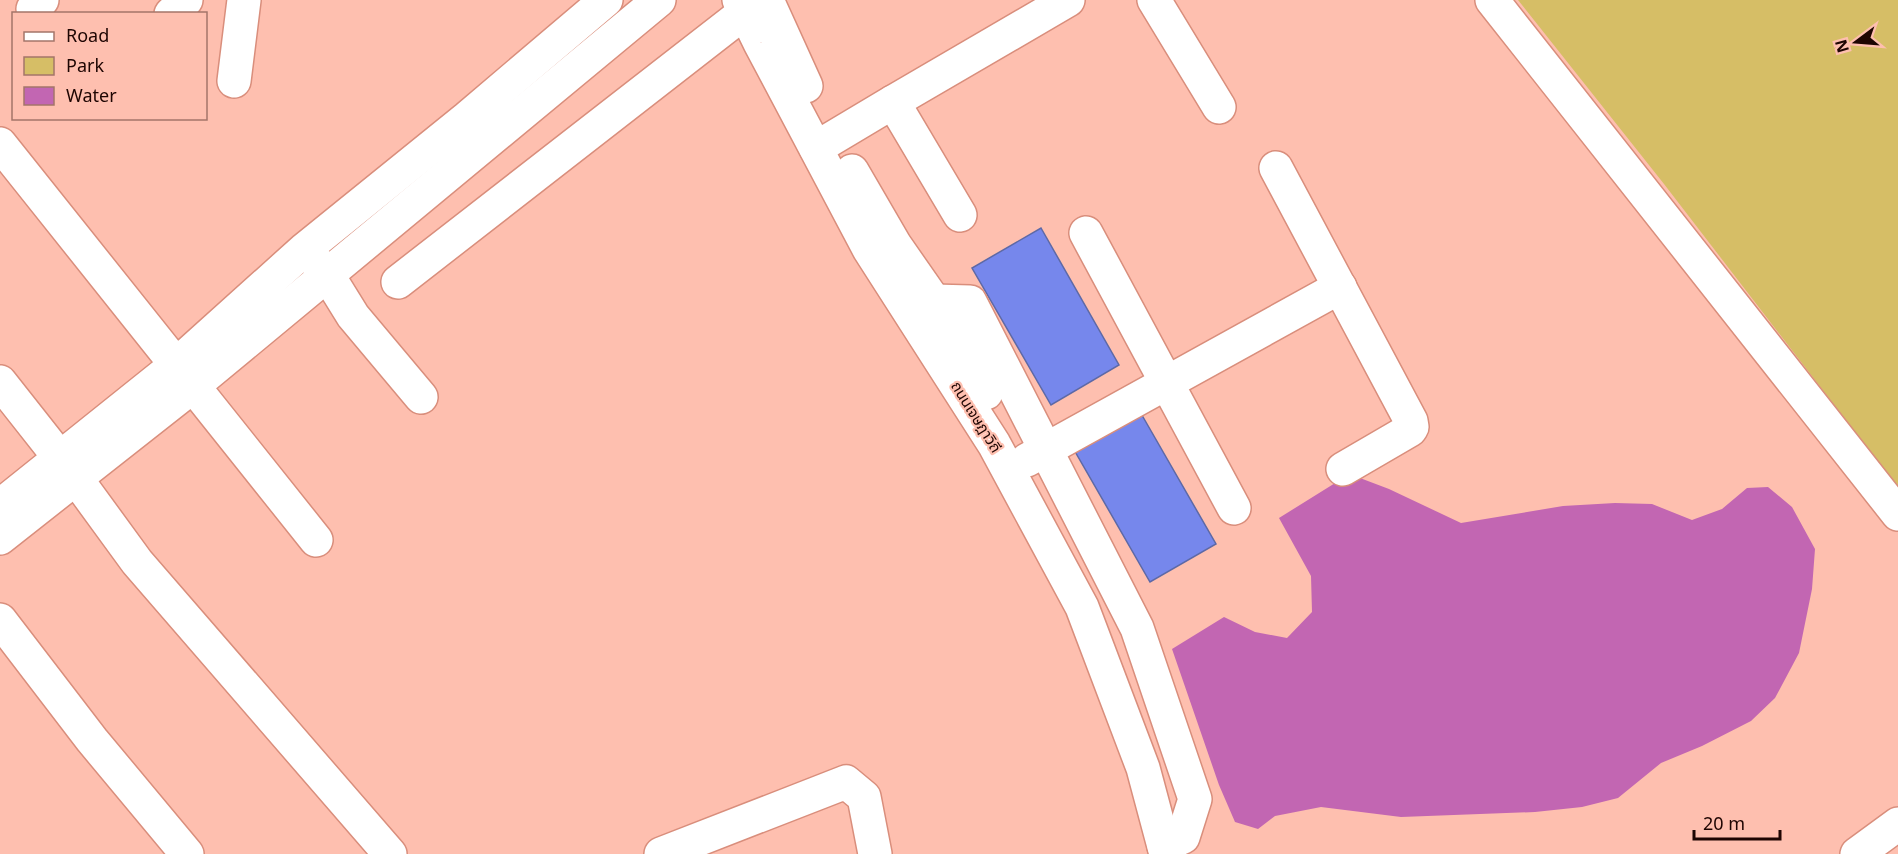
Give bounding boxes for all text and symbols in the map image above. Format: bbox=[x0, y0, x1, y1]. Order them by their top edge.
legend bbox=[12, 12, 207, 120]
north arrow bbox=[1826, 12, 1886, 72]
text: Road bbox=[66, 23, 109, 50]
text: N bbox=[1829, 36, 1856, 55]
text: Park bbox=[66, 53, 104, 80]
text: Water bbox=[66, 83, 117, 110]
street label: ถนนเจษฎาวิถี bbox=[944, 377, 1007, 458]
scale bar bbox=[1694, 803, 1780, 841]
text: 20 m bbox=[1703, 811, 1745, 838]

